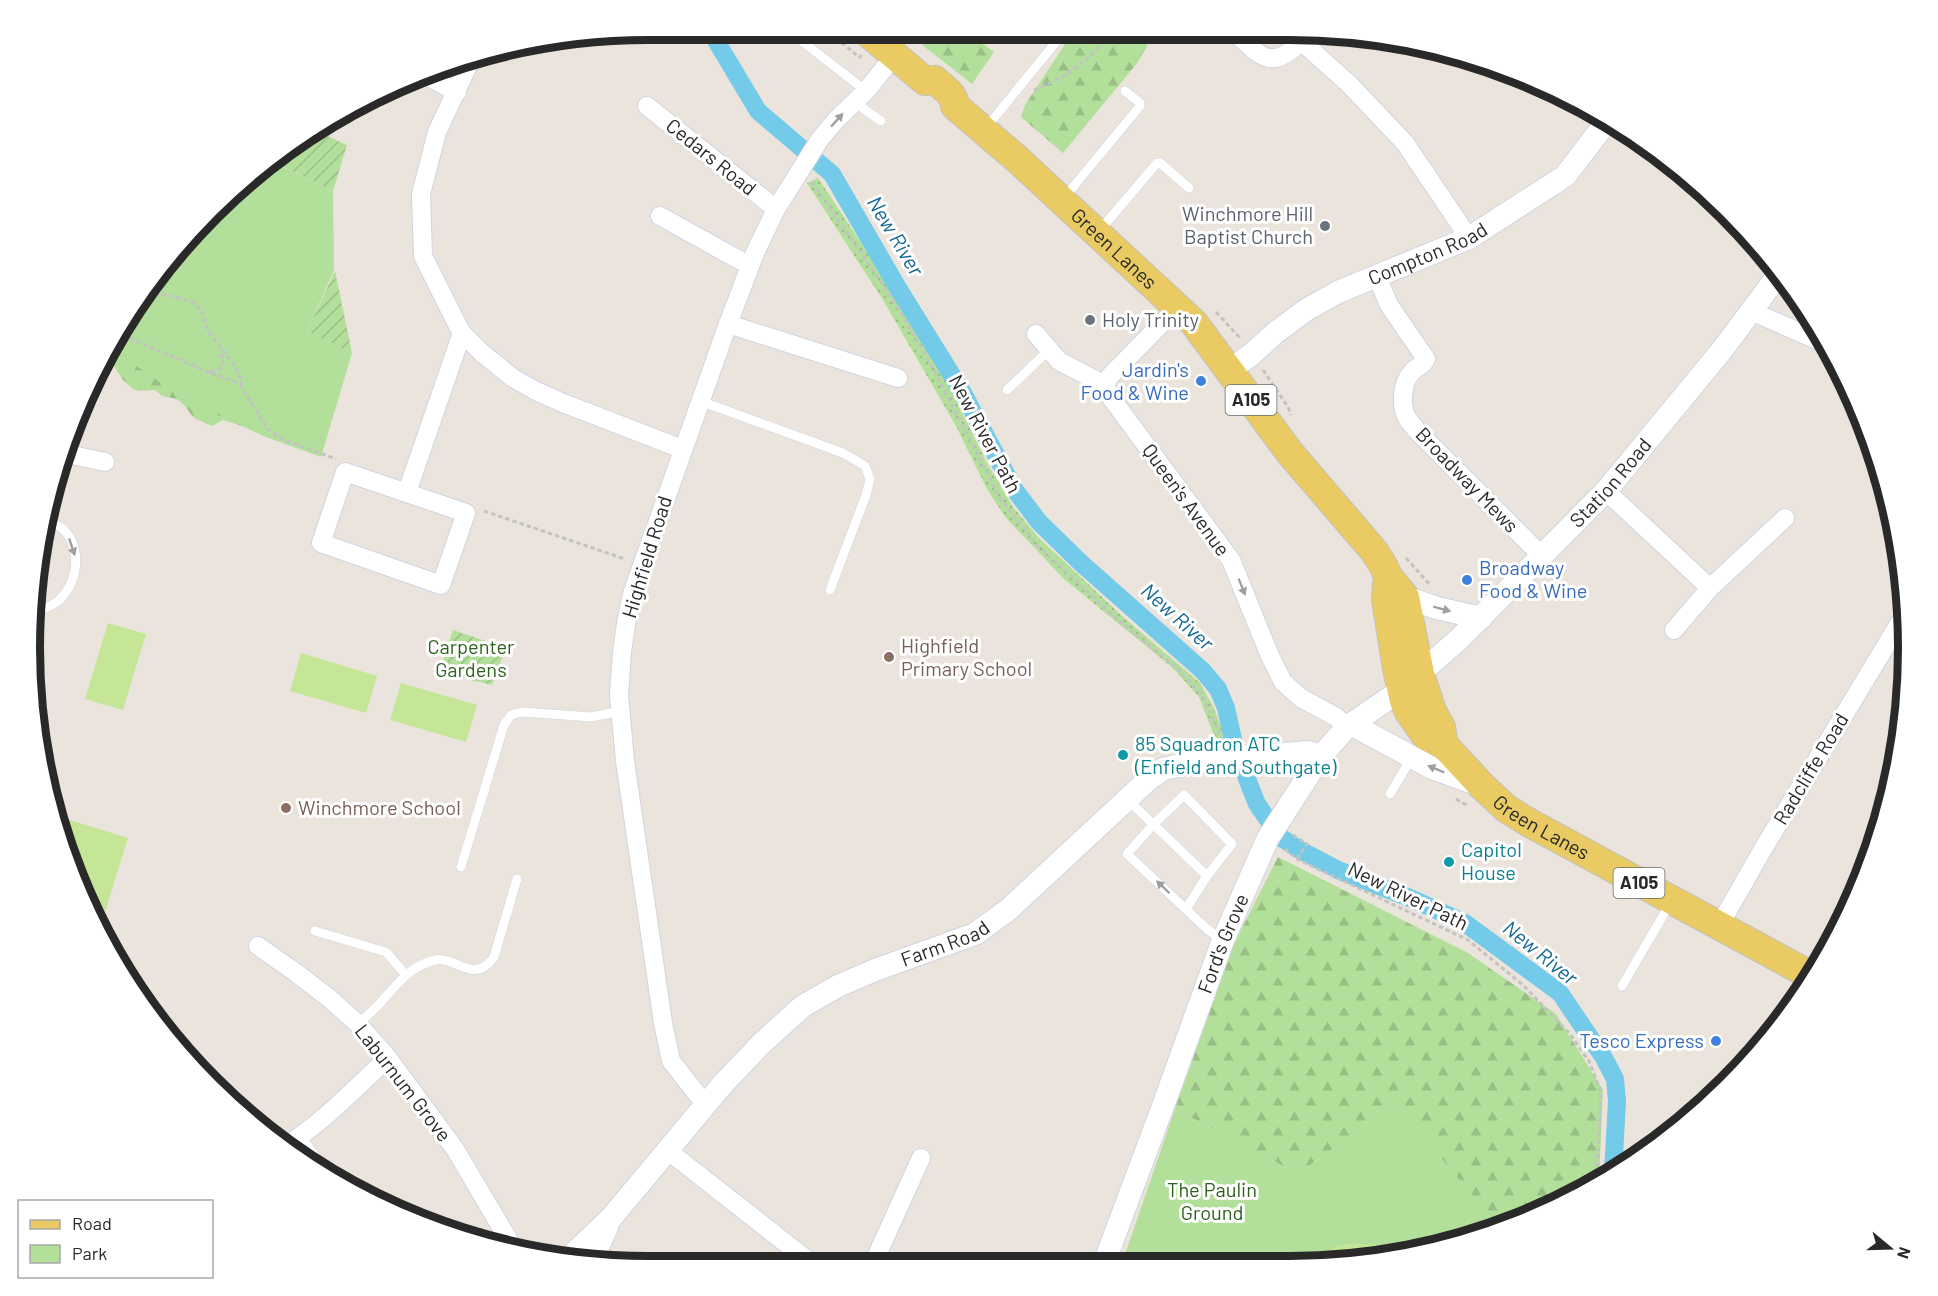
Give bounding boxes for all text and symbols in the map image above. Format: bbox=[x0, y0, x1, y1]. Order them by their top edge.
street label: Cedars Road bbox=[662, 113, 762, 200]
one-way arrow bbox=[830, 113, 843, 128]
water label: New River bbox=[863, 191, 930, 280]
place label: Winchmore Hill Baptist Church bbox=[1182, 201, 1313, 248]
street label: Green Lanes bbox=[1067, 203, 1162, 294]
street label: Compton Road bbox=[1364, 217, 1491, 289]
marker: Winchmore Hill Baptist Church bbox=[1318, 219, 1332, 233]
place label: Holy Trinity bbox=[1102, 307, 1199, 331]
marker: Holy Trinity bbox=[1083, 313, 1097, 327]
place label: Jardin's Food & Wine bbox=[1081, 357, 1189, 404]
street label: New River Path bbox=[945, 370, 1027, 497]
marker: Jardin's Food & Wine bbox=[1194, 374, 1208, 388]
road number: A105 bbox=[1226, 385, 1276, 415]
street label: Broadway Mews bbox=[1411, 422, 1524, 537]
street label: Station Road bbox=[1564, 433, 1656, 532]
street label: Queen's Avenue bbox=[1138, 439, 1236, 560]
street label: Highfield Road bbox=[616, 493, 676, 621]
one-way arrow bbox=[68, 538, 78, 556]
place label: Broadway Food & Wine bbox=[1479, 555, 1587, 602]
marker: Broadway Food & Wine bbox=[1460, 573, 1474, 587]
water label: New River bbox=[1137, 577, 1220, 655]
one-way arrow bbox=[1238, 578, 1247, 596]
one-way arrow bbox=[1434, 605, 1452, 614]
place label: Highfield Primary School bbox=[901, 633, 1032, 680]
park label: Carpenter Gardens bbox=[428, 634, 514, 681]
marker: Highfield Primary School bbox=[882, 650, 896, 664]
street label: Radcliffe Road bbox=[1767, 708, 1853, 829]
place label: 85 Squadron ATC (Enfield and Southgate) bbox=[1134, 731, 1337, 778]
marker: 85 Squadron ATC (Enfield and Southgate) bbox=[1116, 748, 1130, 762]
one-way arrow bbox=[1427, 764, 1444, 773]
street label: Green Lanes bbox=[1488, 789, 1594, 864]
place label: Winchmore School bbox=[298, 795, 461, 819]
marker: Winchmore School bbox=[279, 801, 293, 815]
place label: Capitol House bbox=[1461, 837, 1522, 884]
marker: Capitol House bbox=[1442, 855, 1456, 869]
street label: New River Path bbox=[1344, 856, 1472, 935]
road number: A105 bbox=[1614, 868, 1664, 898]
one-way arrow bbox=[1156, 881, 1170, 895]
street label: Ford's Grove bbox=[1192, 890, 1253, 996]
water label: New River bbox=[1499, 914, 1584, 990]
street label: Farm Road bbox=[897, 915, 994, 971]
street label: Laburnum Grove bbox=[351, 1019, 457, 1146]
place label: Tesco Express bbox=[1579, 1028, 1704, 1052]
marker: Tesco Express bbox=[1709, 1034, 1723, 1048]
park label: The Paulin Ground bbox=[1167, 1177, 1257, 1224]
legend bbox=[18, 1200, 213, 1278]
text: Road bbox=[72, 1212, 112, 1234]
north arrow bbox=[1860, 1218, 1920, 1278]
text: Park bbox=[72, 1242, 107, 1264]
text: N bbox=[1894, 1245, 1915, 1261]

